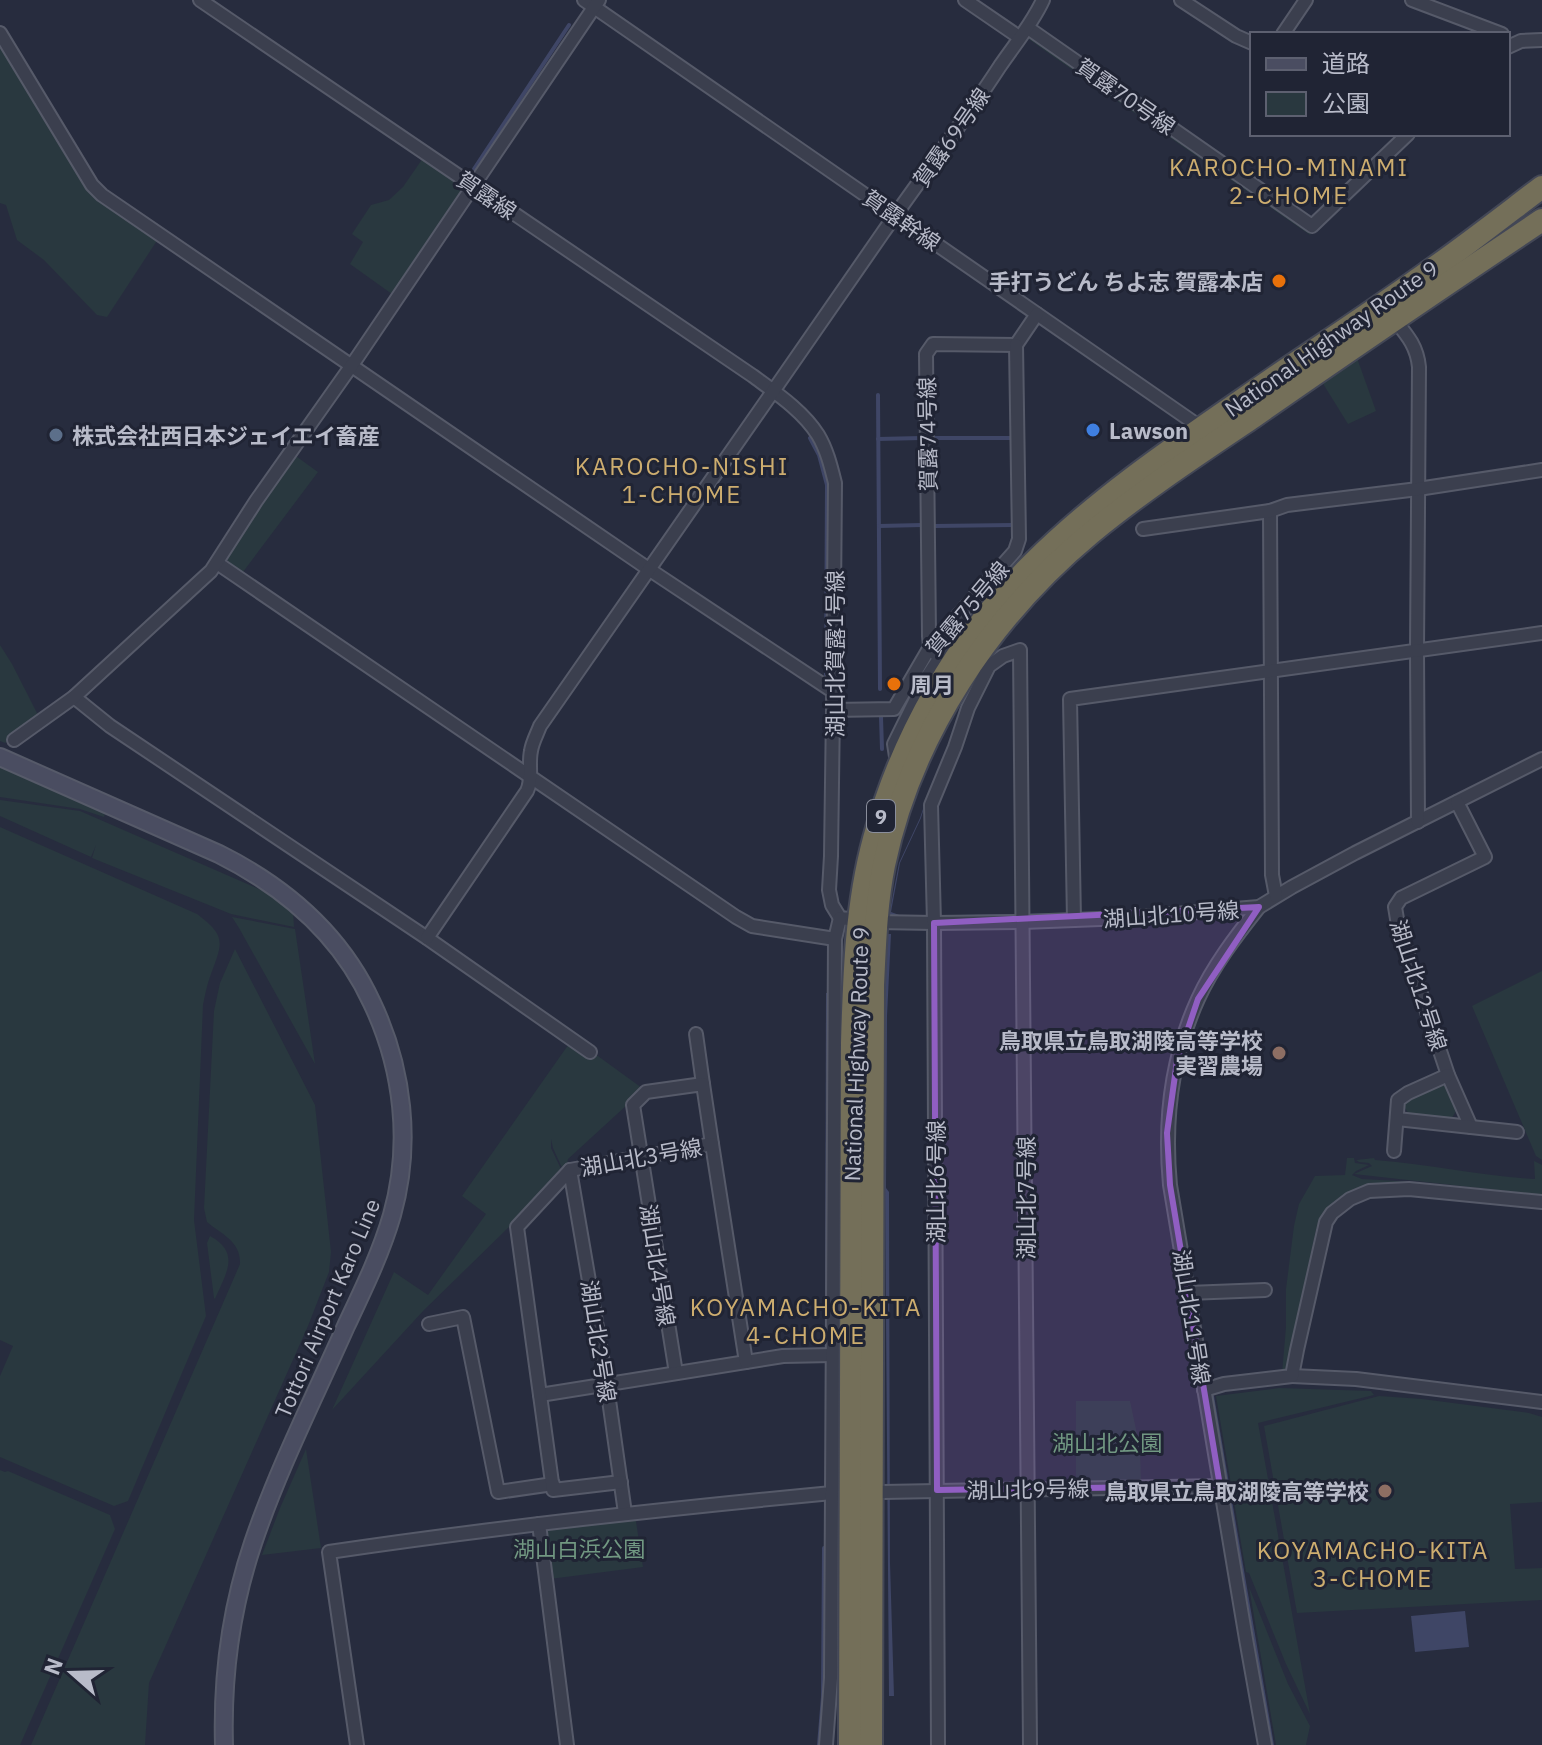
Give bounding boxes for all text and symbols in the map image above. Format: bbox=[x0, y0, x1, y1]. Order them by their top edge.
legend bbox=[1250, 32, 1510, 136]
text: 道路 bbox=[1322, 47, 1370, 79]
street label: 賀露70号線 bbox=[1071, 51, 1181, 141]
street label: 賀露69号線 bbox=[906, 82, 996, 192]
text: 公園 bbox=[1322, 87, 1370, 119]
district label: KAROCHO-MINAMI 2-CHOME bbox=[1169, 151, 1409, 211]
street label: 賀露線 bbox=[452, 165, 522, 225]
street label: 賀露幹線 bbox=[858, 183, 946, 257]
street label: National Highway Route 9 bbox=[1218, 253, 1444, 423]
place label: 手打うどん ちよ志 賀露本店 bbox=[989, 267, 1263, 296]
marker: 手打うどん ちよ志 賀露本店 bbox=[1270, 272, 1288, 290]
street label: 賀露74号線 bbox=[912, 377, 942, 491]
place label: Lawson bbox=[1109, 416, 1188, 445]
place label: 株式会社西日本ジェイエイ畜産 bbox=[72, 421, 380, 450]
marker: Lawson bbox=[1084, 421, 1102, 439]
marker: 株式会社西日本ジェイエイ畜産 bbox=[47, 426, 65, 444]
district label: KAROCHO-NISHI 1-CHOME bbox=[575, 450, 789, 510]
street label: 賀露75号線 bbox=[919, 555, 1015, 661]
street label: 湖山北賀露1号線 bbox=[820, 570, 849, 738]
place label: 周月 bbox=[910, 670, 954, 699]
marker: 周月 bbox=[885, 675, 903, 693]
road number: 9 bbox=[867, 800, 895, 832]
street label: 湖山北10号線 bbox=[1102, 895, 1240, 933]
street label: 湖山北12号線 bbox=[1384, 916, 1454, 1054]
street label: National Highway Route 9 bbox=[837, 926, 875, 1182]
place label: 鳥取県立鳥取湖陵高等学校 実習農場 bbox=[999, 1026, 1263, 1080]
marker: 鳥取県立鳥取湖陵高等学校 実習農場 bbox=[1270, 1044, 1288, 1062]
street label: 湖山北6号線 bbox=[921, 1120, 950, 1244]
street label: 湖山北3号線 bbox=[578, 1132, 704, 1182]
street label: 湖山北7号線 bbox=[1011, 1136, 1040, 1260]
street label: Tottori Airport Karo Line bbox=[268, 1194, 386, 1422]
street label: 湖山北4号線 bbox=[634, 1202, 682, 1328]
street label: 湖山北11号線 bbox=[1167, 1247, 1217, 1387]
street label: 湖山北2号線 bbox=[575, 1278, 623, 1404]
district label: KOYAMACHO-KITA 4-CHOME bbox=[690, 1291, 922, 1351]
park label: 湖山北公園 bbox=[1052, 1428, 1162, 1457]
street label: 湖山北9号線 bbox=[966, 1473, 1090, 1505]
place label: 鳥取県立鳥取湖陵高等学校 bbox=[1105, 1477, 1369, 1506]
marker: 鳥取県立鳥取湖陵高等学校 bbox=[1376, 1482, 1394, 1500]
park label: 湖山白浜公園 bbox=[513, 1534, 645, 1563]
district label: KOYAMACHO-KITA 3-CHOME bbox=[1257, 1534, 1489, 1594]
north arrow bbox=[32, 1633, 112, 1713]
text: N bbox=[36, 1654, 69, 1678]

